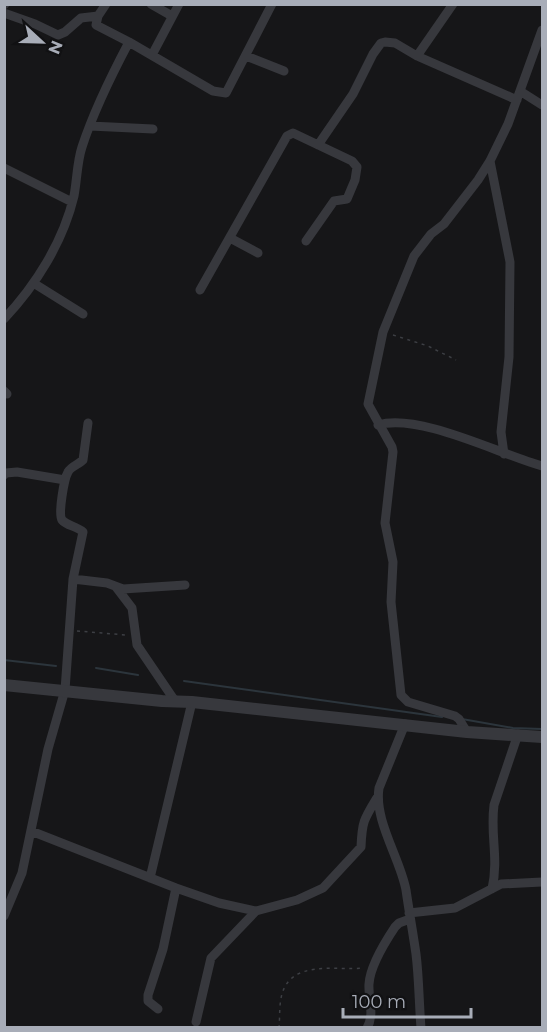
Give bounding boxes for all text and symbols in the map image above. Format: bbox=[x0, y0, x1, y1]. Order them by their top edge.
north arrow bbox=[12, 12, 72, 72]
text: N bbox=[44, 38, 67, 57]
scale bar bbox=[343, 981, 470, 1019]
text: 100 m bbox=[352, 991, 406, 1013]

